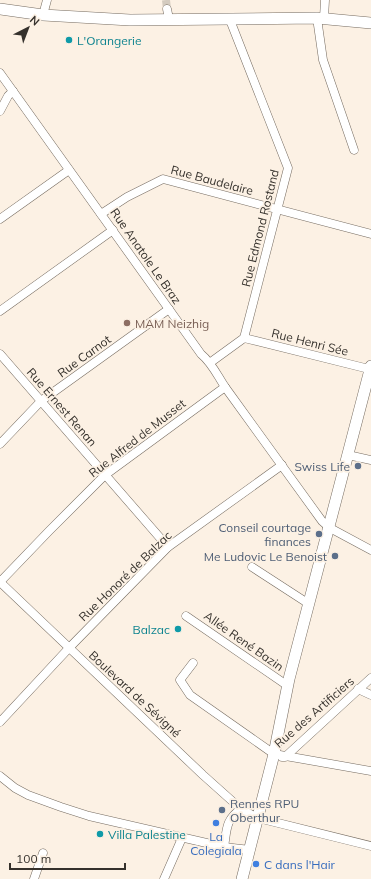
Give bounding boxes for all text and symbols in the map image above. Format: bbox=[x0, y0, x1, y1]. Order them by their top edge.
north arrow bbox=[8, 8, 48, 48]
text: N bbox=[27, 13, 42, 29]
place label: L'Orangerie bbox=[77, 33, 142, 48]
marker: L'Orangerie bbox=[64, 35, 74, 45]
street label: Rue Baudelaire bbox=[169, 162, 255, 198]
street label: Rue Edmond Rostand bbox=[238, 168, 282, 288]
street label: Rue Anatole Le Braz bbox=[107, 205, 185, 307]
place label: MAM Neizhig bbox=[135, 316, 209, 331]
marker: MAM Neizhig bbox=[122, 318, 132, 328]
street label: Rue Henri Sée bbox=[270, 325, 350, 359]
street label: Rue Carnot bbox=[54, 332, 114, 380]
street label: Rue Ernest Renan bbox=[24, 365, 100, 449]
street label: Rue Alfred de Musset bbox=[86, 396, 188, 480]
place label: Swiss Life bbox=[294, 459, 350, 474]
marker: Swiss Life bbox=[353, 461, 363, 471]
place label: Conseil courtage finances bbox=[219, 520, 311, 549]
street label: Rue Honoré de Balzac bbox=[76, 528, 175, 624]
marker: Conseil courtage finances bbox=[314, 529, 324, 539]
place label: Me Ludovic Le Benoist bbox=[204, 549, 327, 564]
marker: Me Ludovic Le Benoist bbox=[330, 551, 340, 561]
street label: Allée René Bazin bbox=[201, 608, 287, 674]
place label: Balzac bbox=[132, 622, 170, 637]
marker: Balzac bbox=[173, 624, 183, 634]
street label: Boulevard de Sévigné bbox=[86, 648, 184, 740]
street label: Rue des Artificiers bbox=[271, 673, 357, 751]
place label: Rennes RPU Oberthur bbox=[230, 796, 299, 825]
marker: Rennes RPU Oberthur bbox=[217, 805, 227, 815]
marker: La Colegiala bbox=[211, 818, 221, 828]
place label: Villa Palestine bbox=[108, 827, 186, 842]
marker: Villa Palestine bbox=[95, 829, 105, 839]
place label: La Colegiala bbox=[190, 829, 242, 858]
scale bar bbox=[10, 845, 125, 871]
text: 100 m bbox=[16, 851, 51, 866]
place label: C dans l'Hair bbox=[264, 857, 336, 872]
marker: C dans l'Hair bbox=[251, 859, 261, 869]

